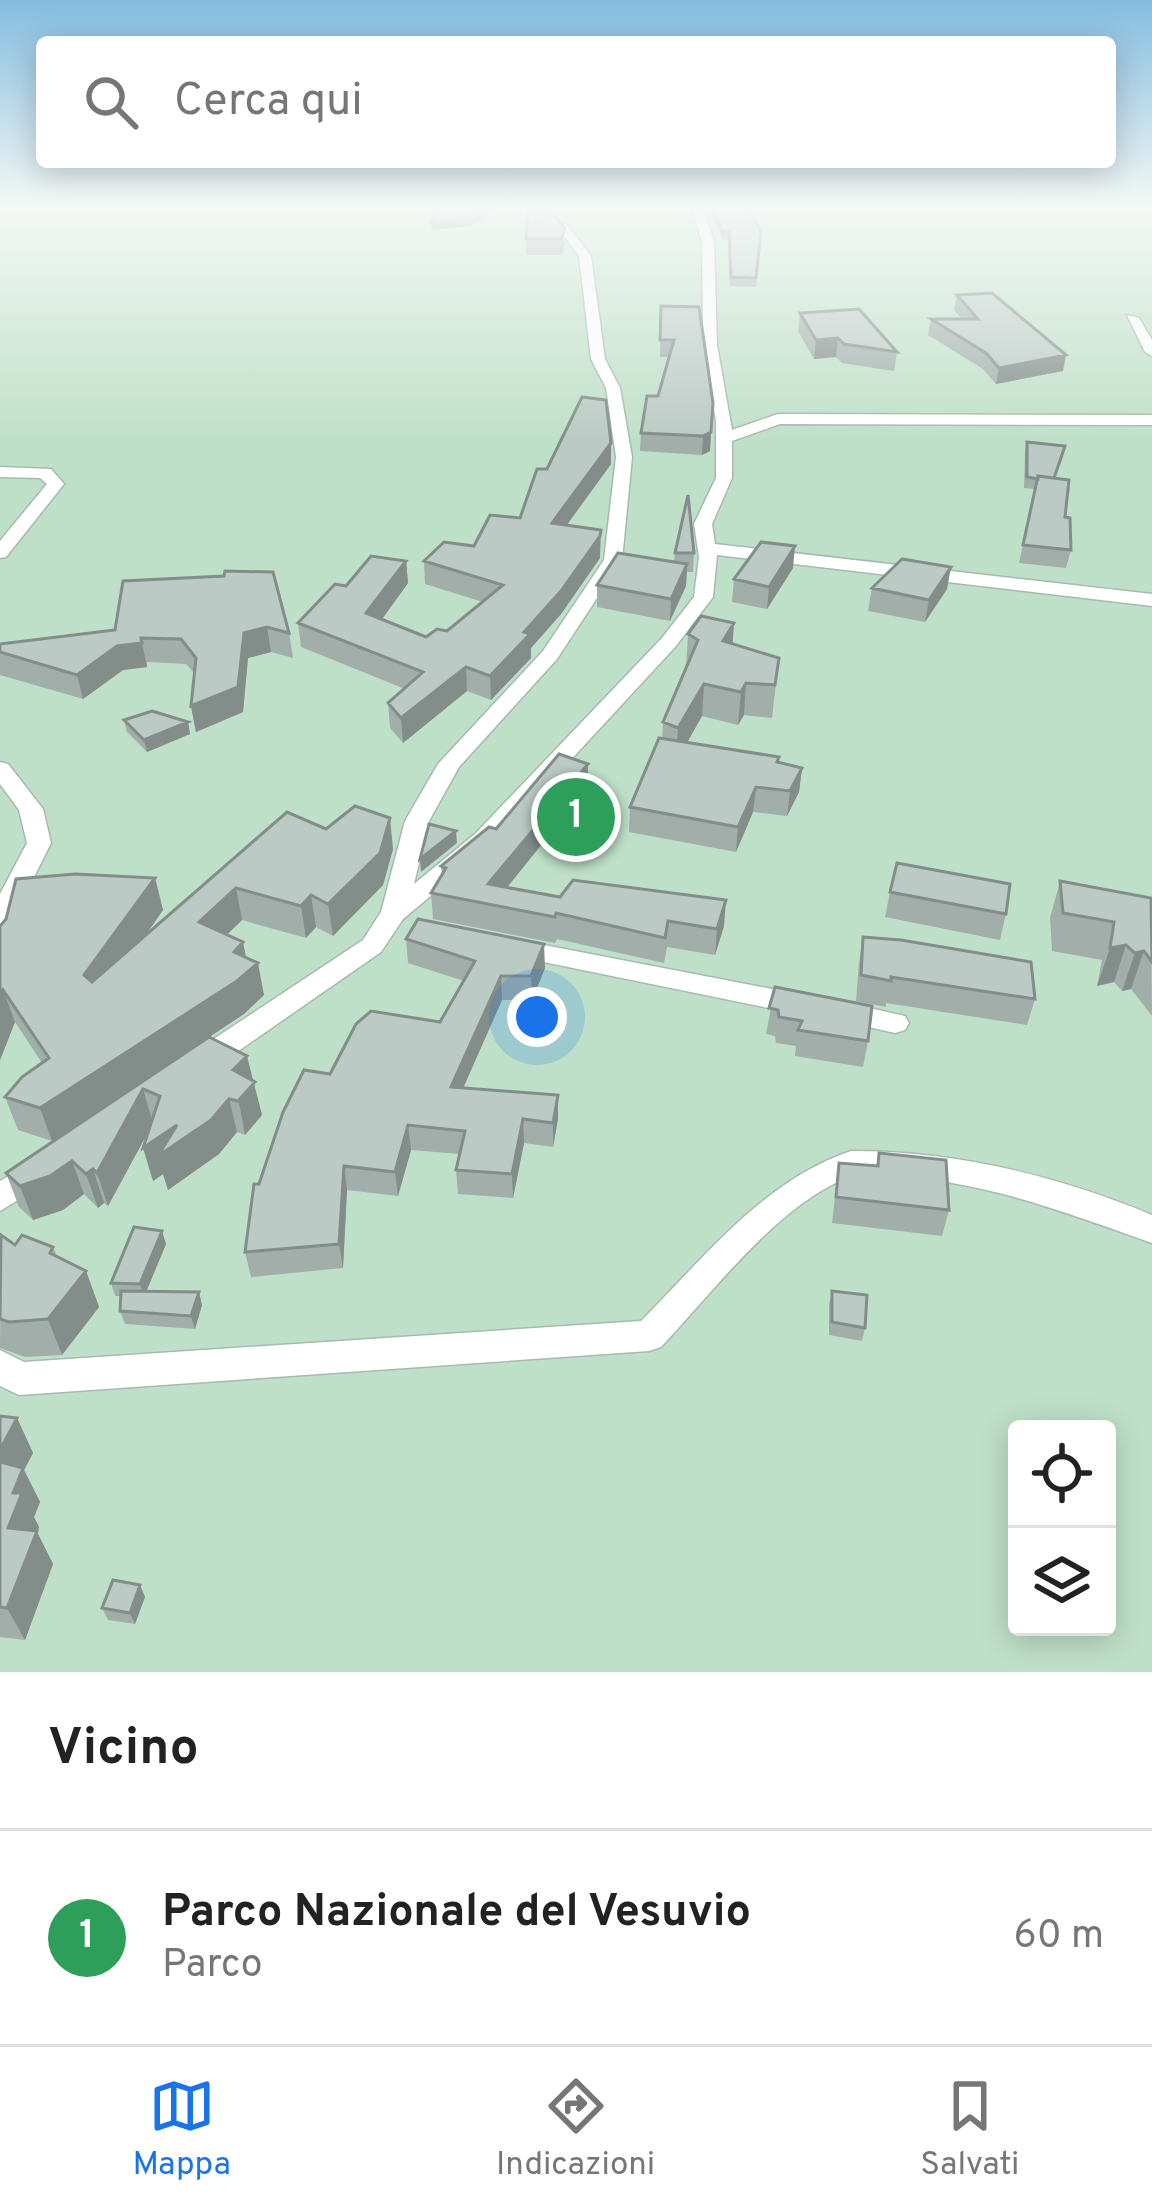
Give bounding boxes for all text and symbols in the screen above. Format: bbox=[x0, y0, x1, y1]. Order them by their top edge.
search box bbox=[36, 36, 1116, 168]
icon: search bbox=[78, 69, 144, 135]
text: Cerca qui bbox=[174, 74, 363, 131]
pin: 1 bbox=[537, 772, 615, 862]
your location bbox=[507, 987, 567, 1047]
map controls bbox=[1008, 1420, 1116, 1636]
button: locate bbox=[1008, 1420, 1116, 1528]
button: layers bbox=[1008, 1528, 1116, 1636]
text: Vicino bbox=[48, 1718, 199, 1783]
text: Parco Nazionale del Vesuvio bbox=[162, 1885, 751, 1942]
text: 1 bbox=[79, 1913, 95, 1962]
text: 60 m bbox=[1013, 1913, 1104, 1962]
text: Parco bbox=[162, 1942, 263, 1991]
tab: Mappa bbox=[133, 2073, 231, 2187]
tab: Indicazioni bbox=[496, 2073, 655, 2187]
tab: Salvati bbox=[920, 2073, 1019, 2187]

